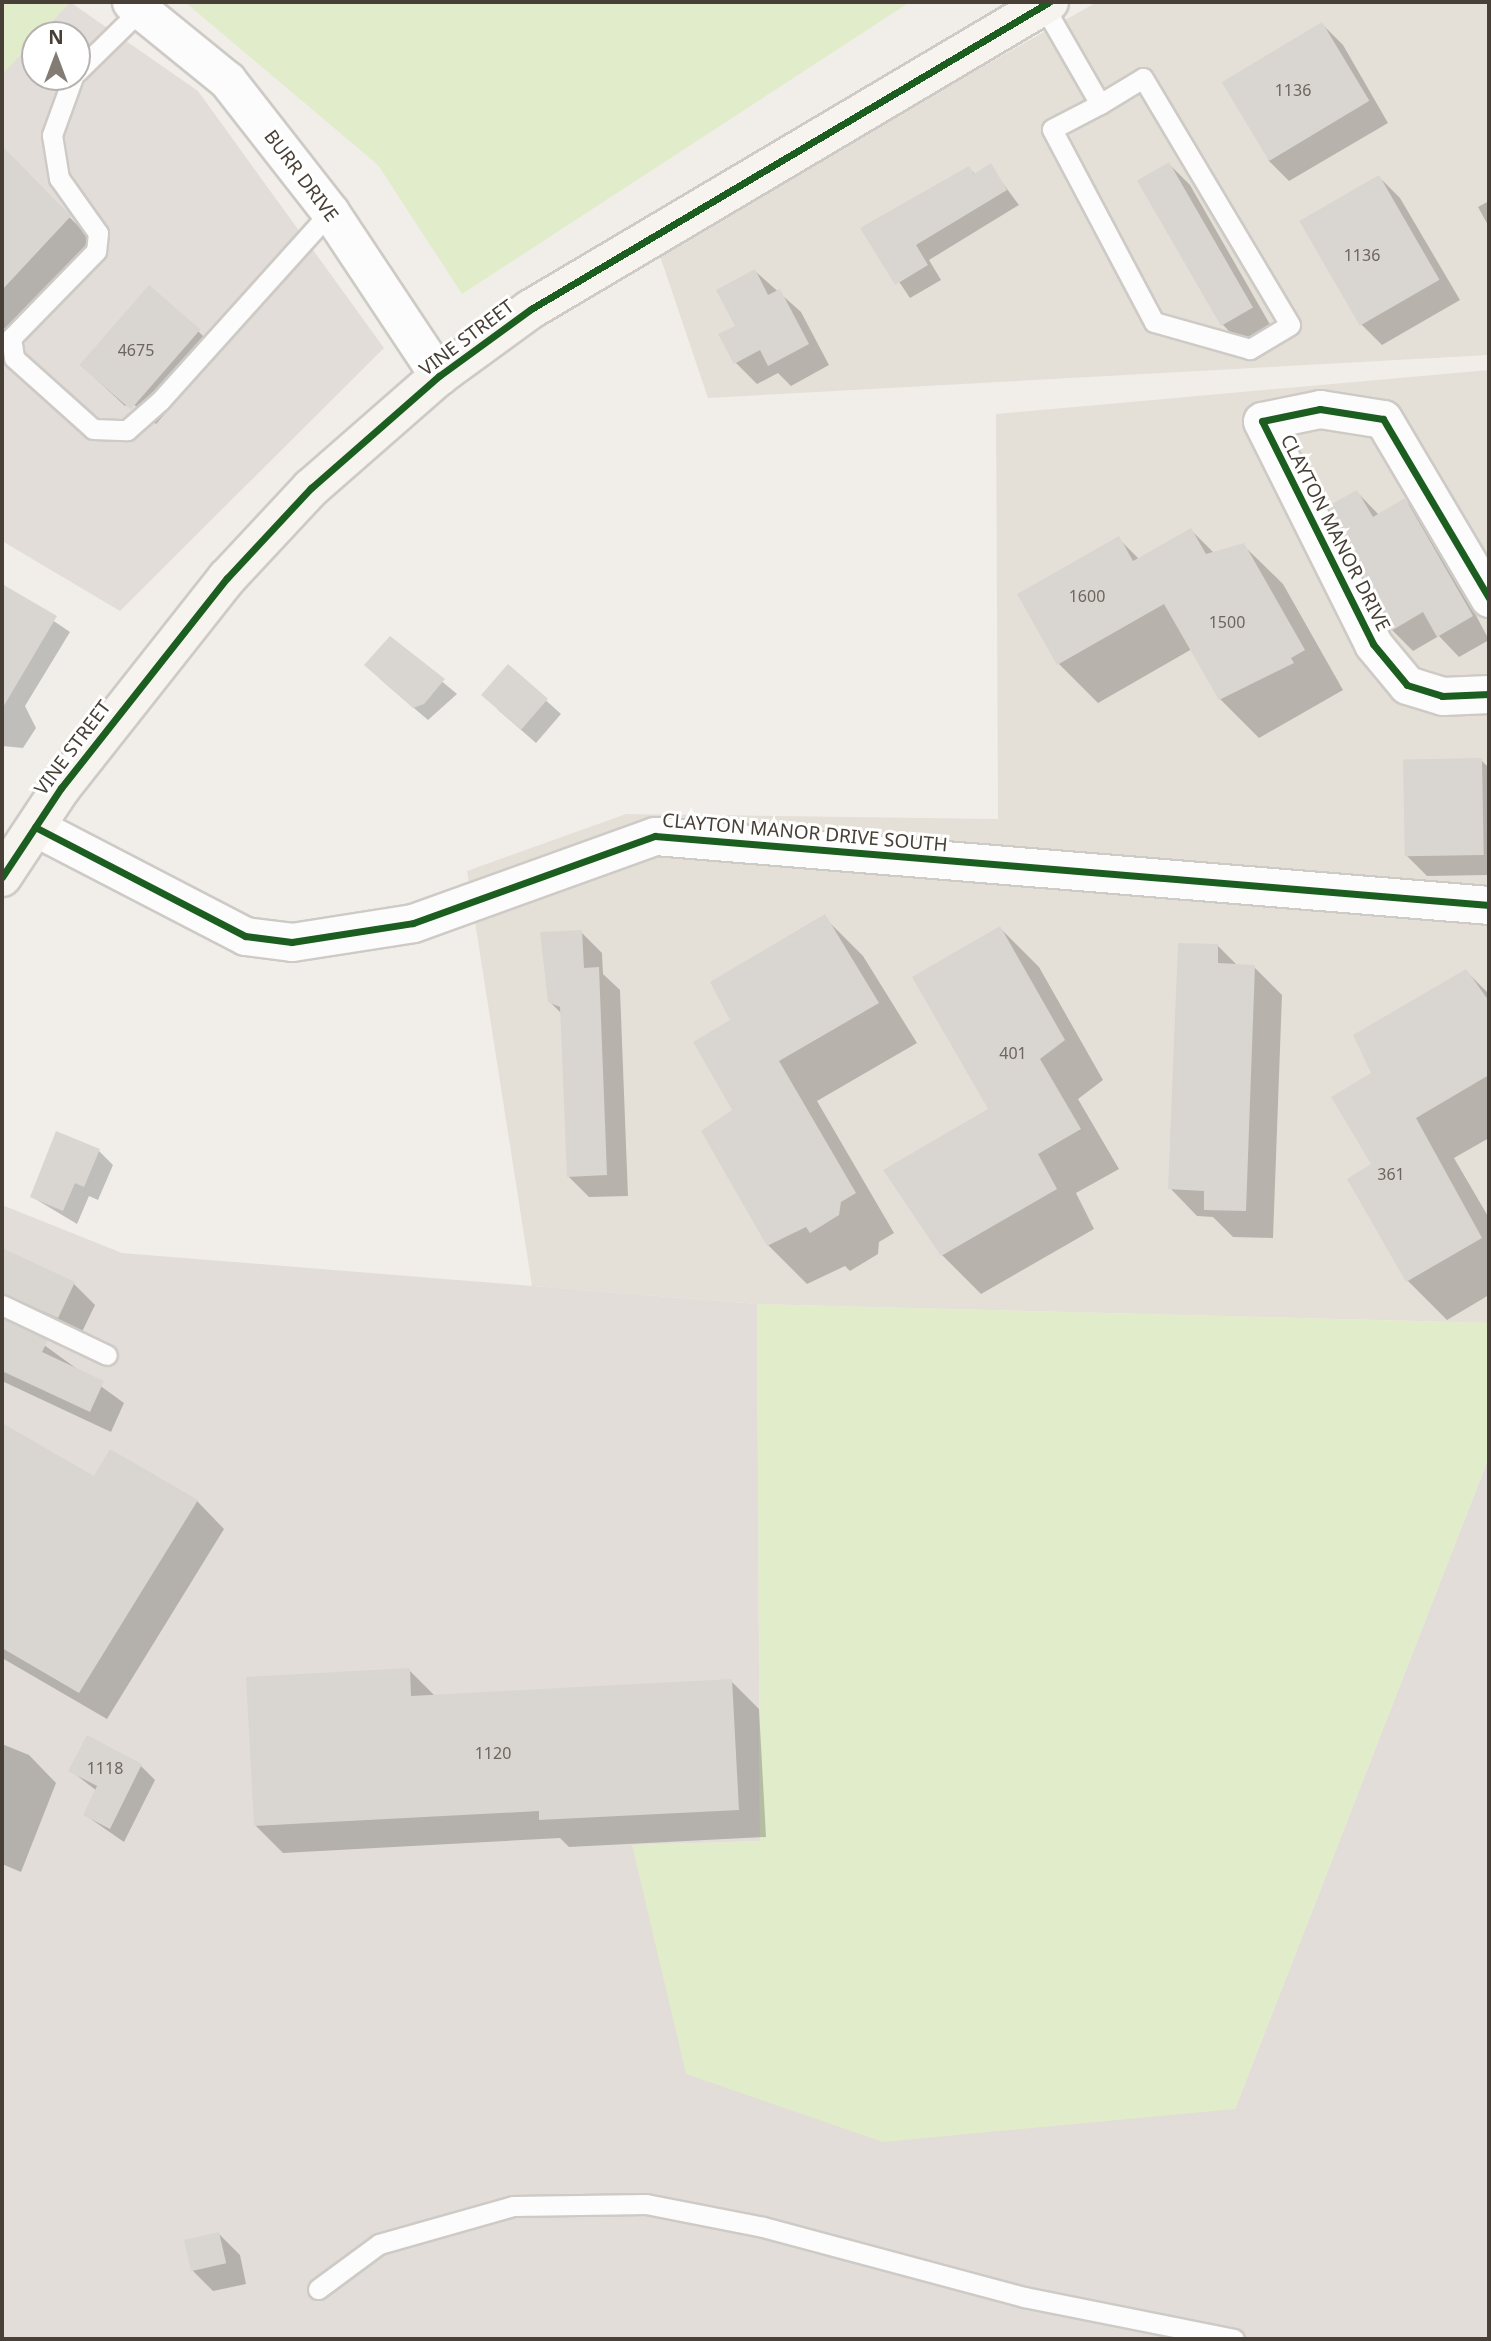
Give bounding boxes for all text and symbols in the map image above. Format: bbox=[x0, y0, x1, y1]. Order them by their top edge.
north arrow bbox=[21, 21, 91, 91]
text: N bbox=[48, 24, 64, 50]
house number: 1136 bbox=[1275, 80, 1311, 100]
street label: BURR DRIVE bbox=[259, 126, 343, 226]
house number: 1136 bbox=[1344, 245, 1380, 265]
street label: VINE STREET bbox=[415, 295, 519, 381]
house number: 4675 bbox=[118, 340, 154, 360]
street label: CLAYTON MANOR DRIVE bbox=[1275, 431, 1395, 635]
house number: 1600 bbox=[1069, 586, 1105, 606]
house number: 1500 bbox=[1209, 612, 1245, 632]
street label: VINE STREET bbox=[30, 696, 116, 800]
street label: CLAYTON MANOR DRIVE SOUTH bbox=[661, 809, 949, 857]
house number: 401 bbox=[999, 1043, 1027, 1063]
house number: 361 bbox=[1377, 1164, 1405, 1184]
house number: 1120 bbox=[475, 1743, 511, 1763]
house number: 1118 bbox=[87, 1758, 123, 1778]

